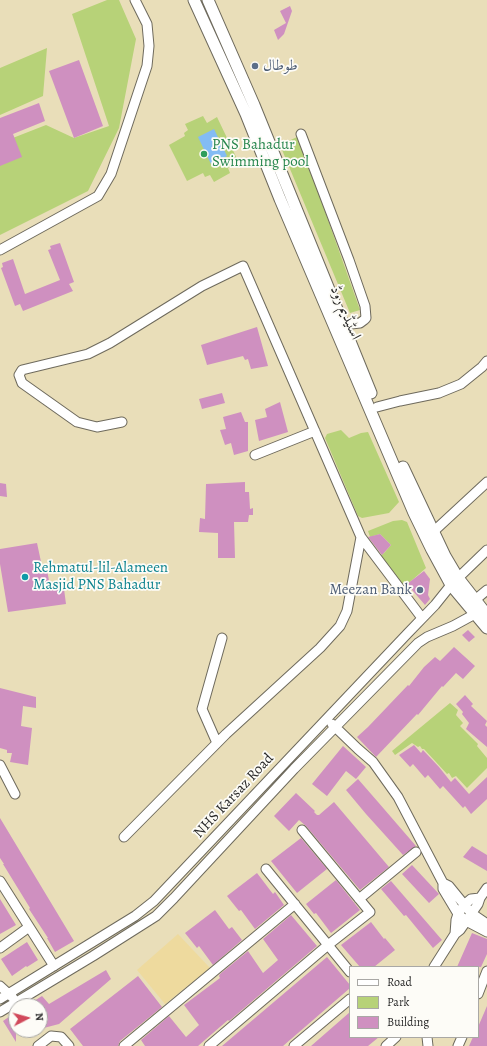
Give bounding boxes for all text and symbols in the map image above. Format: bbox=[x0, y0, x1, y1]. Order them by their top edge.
place label: طوطال bbox=[263, 57, 298, 75]
marker: طوطال bbox=[250, 61, 260, 71]
place label: PNS Bahadur Swimming pool bbox=[212, 136, 309, 171]
marker: PNS Bahadur Swimming pool bbox=[199, 149, 209, 159]
street label: اسٹیڈیم روڈ bbox=[326, 283, 364, 343]
place label: Rehmatul-lil-Alameen Masjid PNS Bahadur bbox=[33, 559, 168, 594]
marker: Rehmatul-lil-Alameen Masjid PNS Bahadur bbox=[20, 572, 30, 582]
place label: Meezan Bank bbox=[329, 581, 412, 599]
marker: Meezan Bank bbox=[415, 585, 425, 595]
street label: NHS Karsaz Road bbox=[190, 750, 278, 842]
legend bbox=[349, 966, 479, 1038]
text: Road bbox=[387, 974, 412, 990]
text: Park bbox=[387, 994, 410, 1010]
north arrow bbox=[8, 998, 48, 1038]
text: N bbox=[32, 1012, 47, 1022]
text: Building bbox=[387, 1014, 429, 1030]

